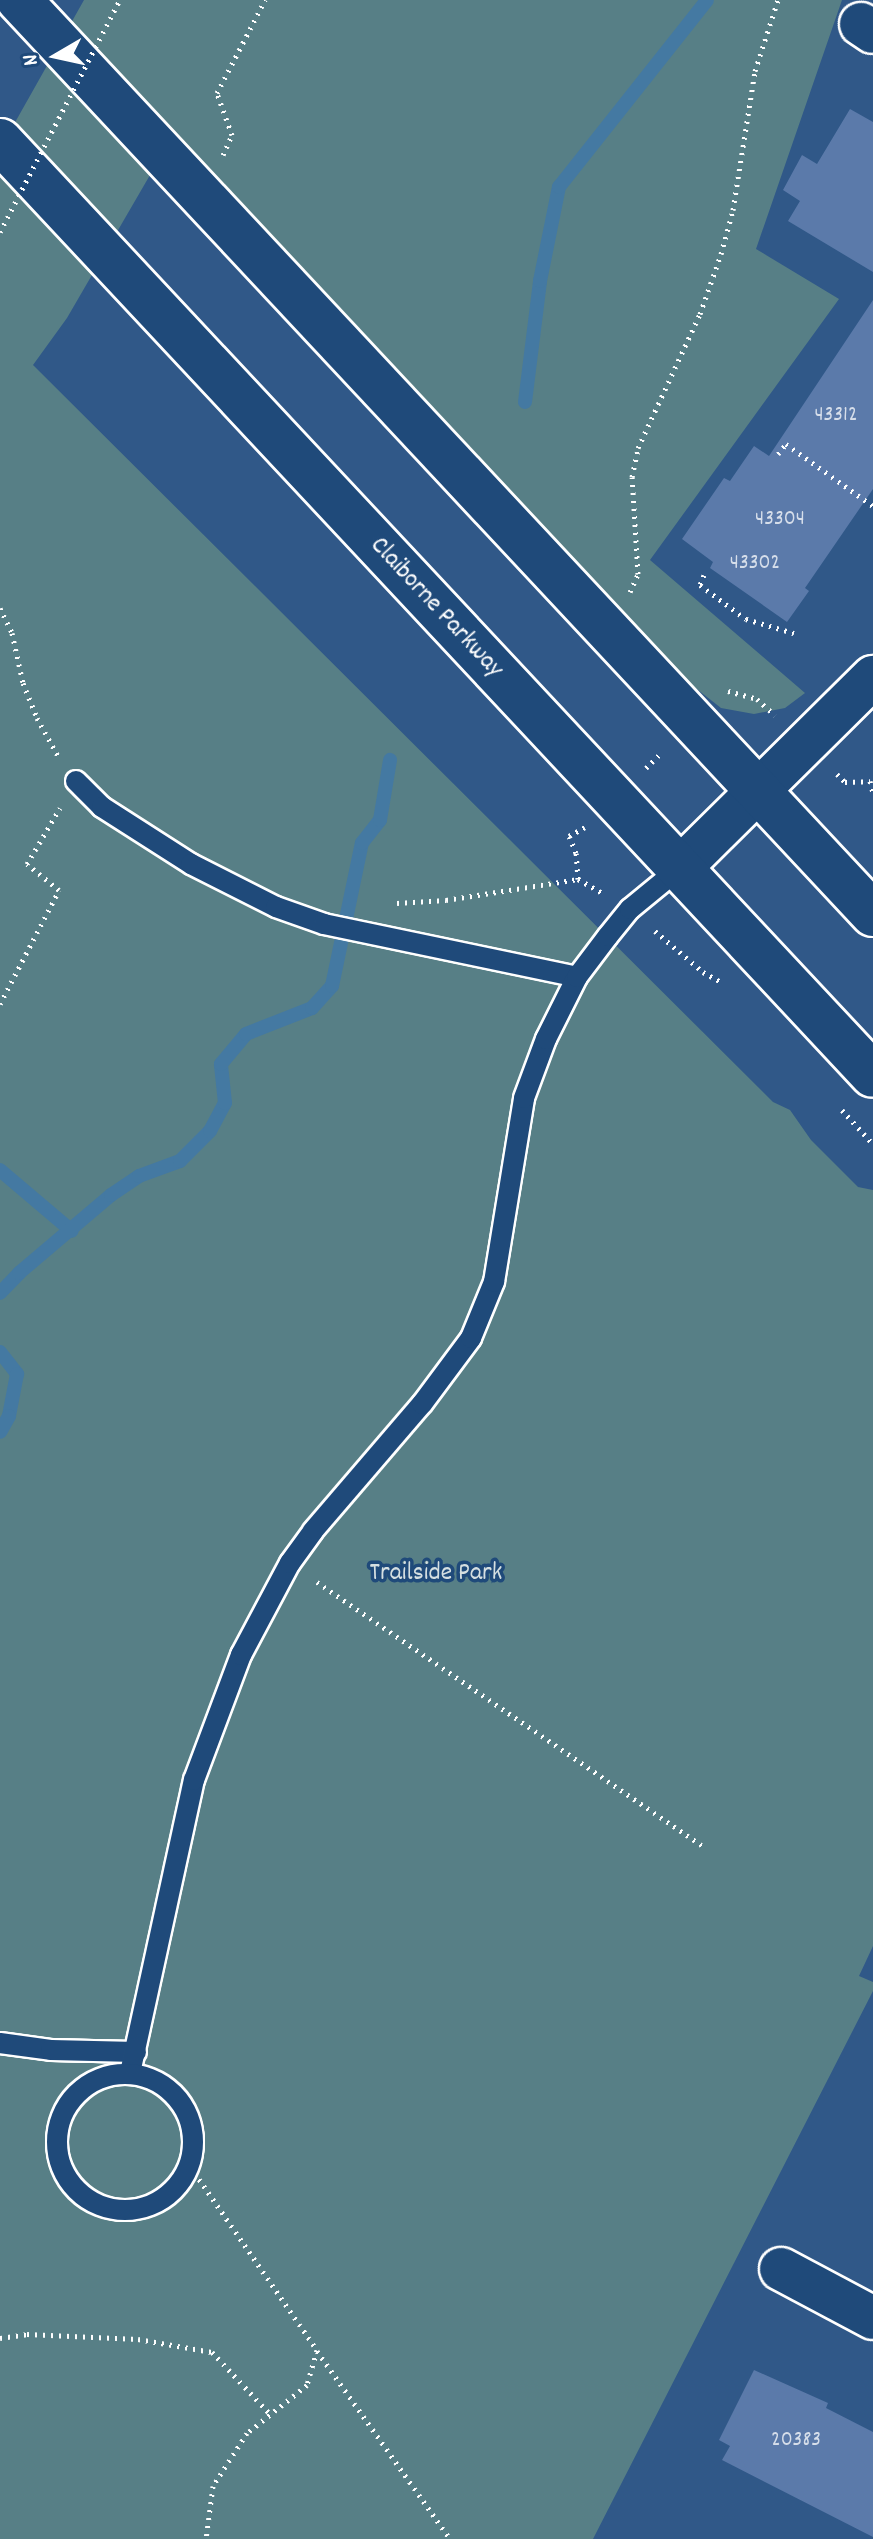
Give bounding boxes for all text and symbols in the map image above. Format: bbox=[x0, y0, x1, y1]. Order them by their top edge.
north arrow bbox=[16, 16, 96, 96]
text: N bbox=[16, 52, 48, 68]
house number: 43312 bbox=[814, 403, 858, 429]
house number: 43304 bbox=[755, 507, 805, 533]
street label: Claiborne Parkway bbox=[363, 531, 509, 685]
house number: 43302 bbox=[730, 551, 780, 577]
park label: Trailside Park bbox=[370, 1558, 502, 1590]
house number: 20383 bbox=[771, 2428, 821, 2454]

